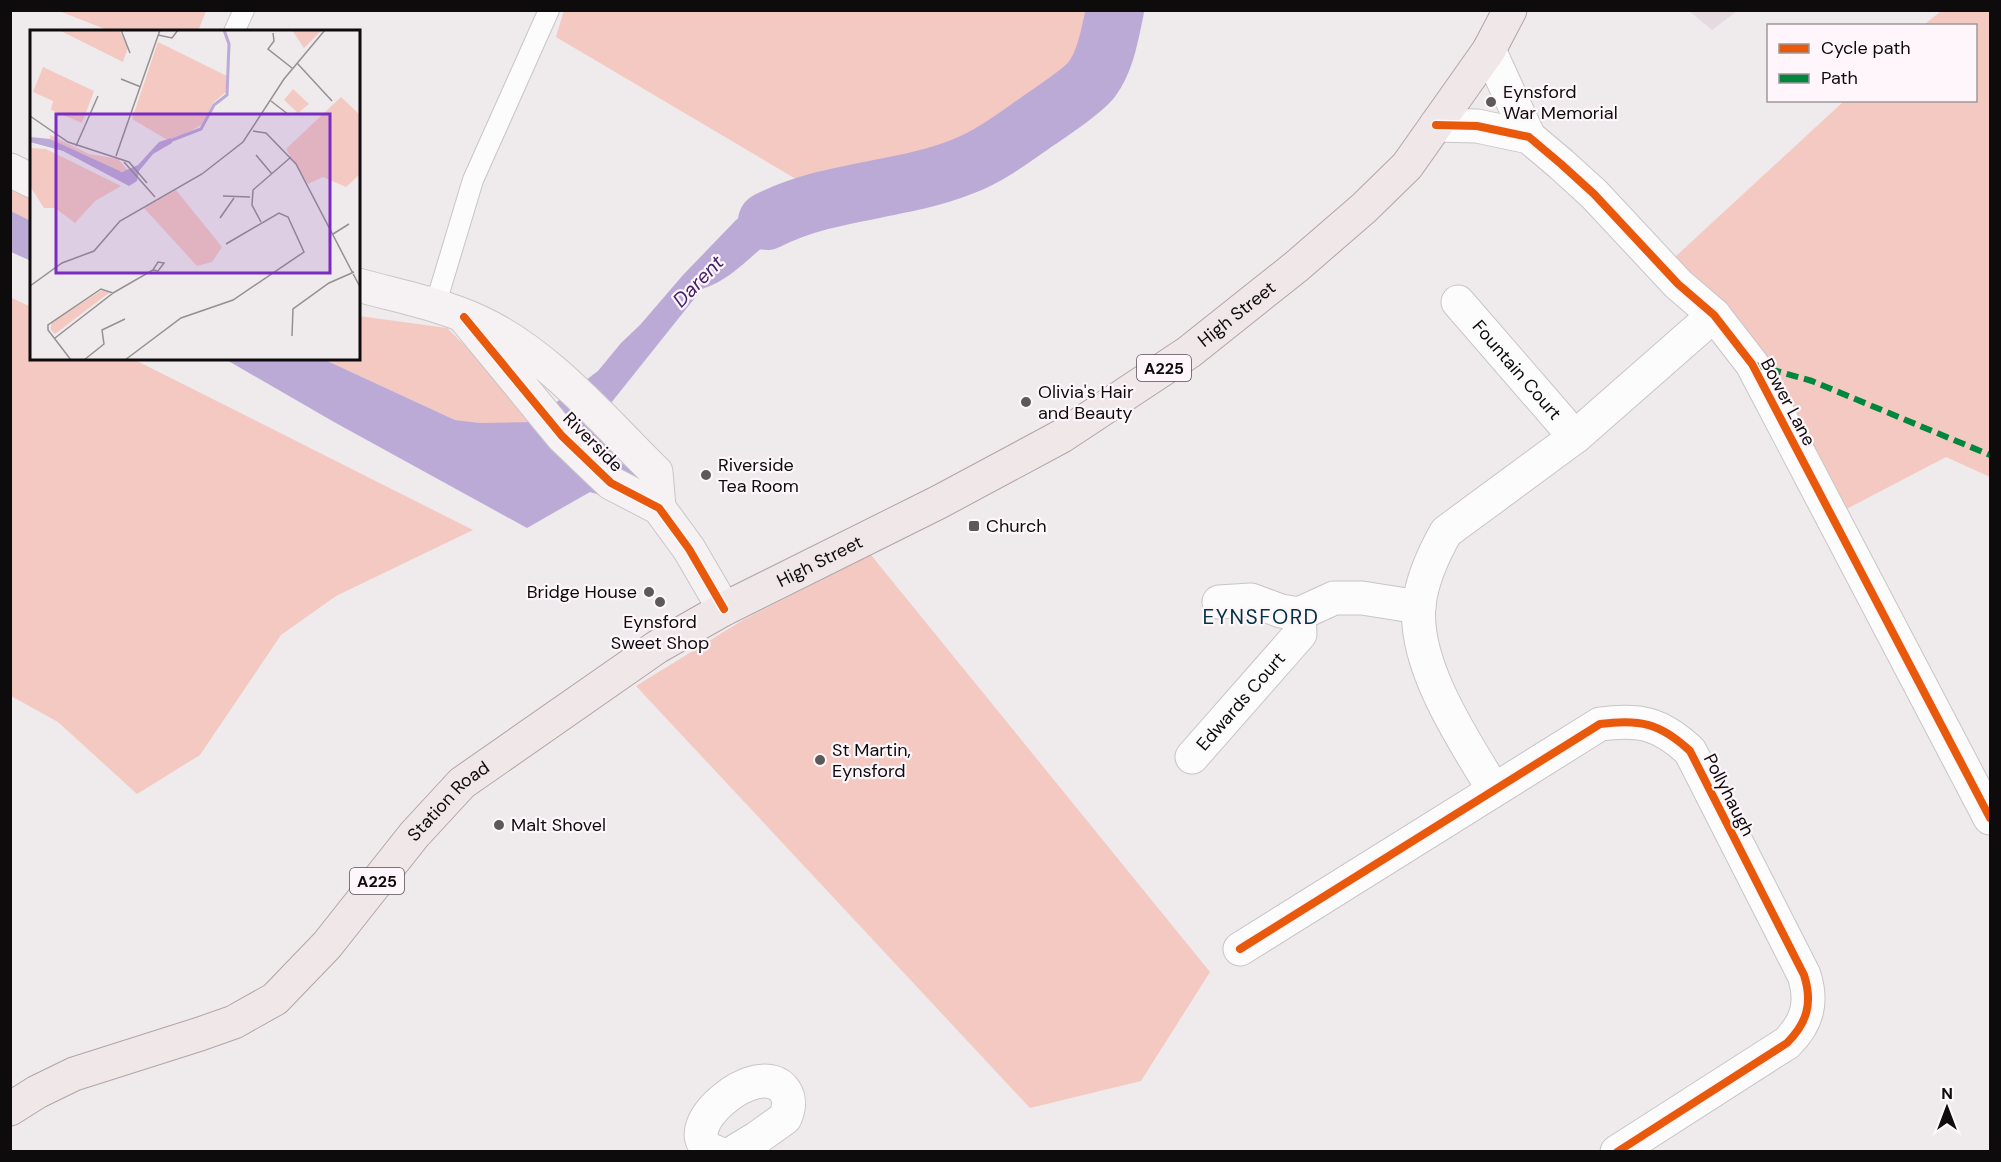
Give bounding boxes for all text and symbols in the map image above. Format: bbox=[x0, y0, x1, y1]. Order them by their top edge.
legend bbox=[1767, 24, 1977, 102]
inset map bbox=[30, 30, 360, 360]
text: Cycle path bbox=[1821, 36, 1911, 60]
text: Path bbox=[1821, 66, 1858, 90]
place label: Eynsford War Memorial bbox=[1503, 80, 1618, 125]
marker: Eynsford War Memorial bbox=[1484, 95, 1498, 109]
water label: Darent bbox=[667, 249, 729, 313]
street label: High Street bbox=[1193, 276, 1280, 352]
street label: Fountain Court bbox=[1467, 315, 1567, 425]
street label: Bower Lane bbox=[1755, 354, 1821, 450]
road number: A225 bbox=[1137, 355, 1191, 381]
place label: Olivia's Hair and Beauty bbox=[1038, 380, 1134, 425]
marker: Olivia's Hair and Beauty bbox=[1019, 395, 1033, 409]
street label: Riverside bbox=[558, 407, 628, 477]
place label: Riverside Tea Room bbox=[718, 453, 799, 498]
marker: Riverside Tea Room bbox=[699, 468, 713, 482]
place label: Church bbox=[986, 514, 1047, 538]
marker: Church bbox=[967, 519, 981, 533]
street label: High Street bbox=[773, 530, 867, 593]
place label: Bridge House bbox=[527, 580, 637, 604]
marker: Bridge House bbox=[642, 585, 656, 599]
marker: Eynsford Sweet Shop bbox=[653, 595, 667, 609]
district label: EYNSFORD bbox=[1202, 603, 1320, 631]
place label: Eynsford Sweet Shop bbox=[611, 610, 709, 655]
street label: Edwards Court bbox=[1191, 647, 1291, 756]
place label: St Martin, Eynsford bbox=[832, 738, 911, 783]
street label: Pollyhaugh bbox=[1698, 750, 1760, 840]
marker: St Martin, Eynsford bbox=[813, 753, 827, 767]
street label: Station Road bbox=[402, 756, 494, 847]
place label: Malt Shovel bbox=[511, 813, 606, 837]
marker: Malt Shovel bbox=[492, 818, 506, 832]
road number: A225 bbox=[350, 868, 404, 894]
north arrow bbox=[1917, 1078, 1977, 1138]
text: N bbox=[1941, 1083, 1953, 1104]

